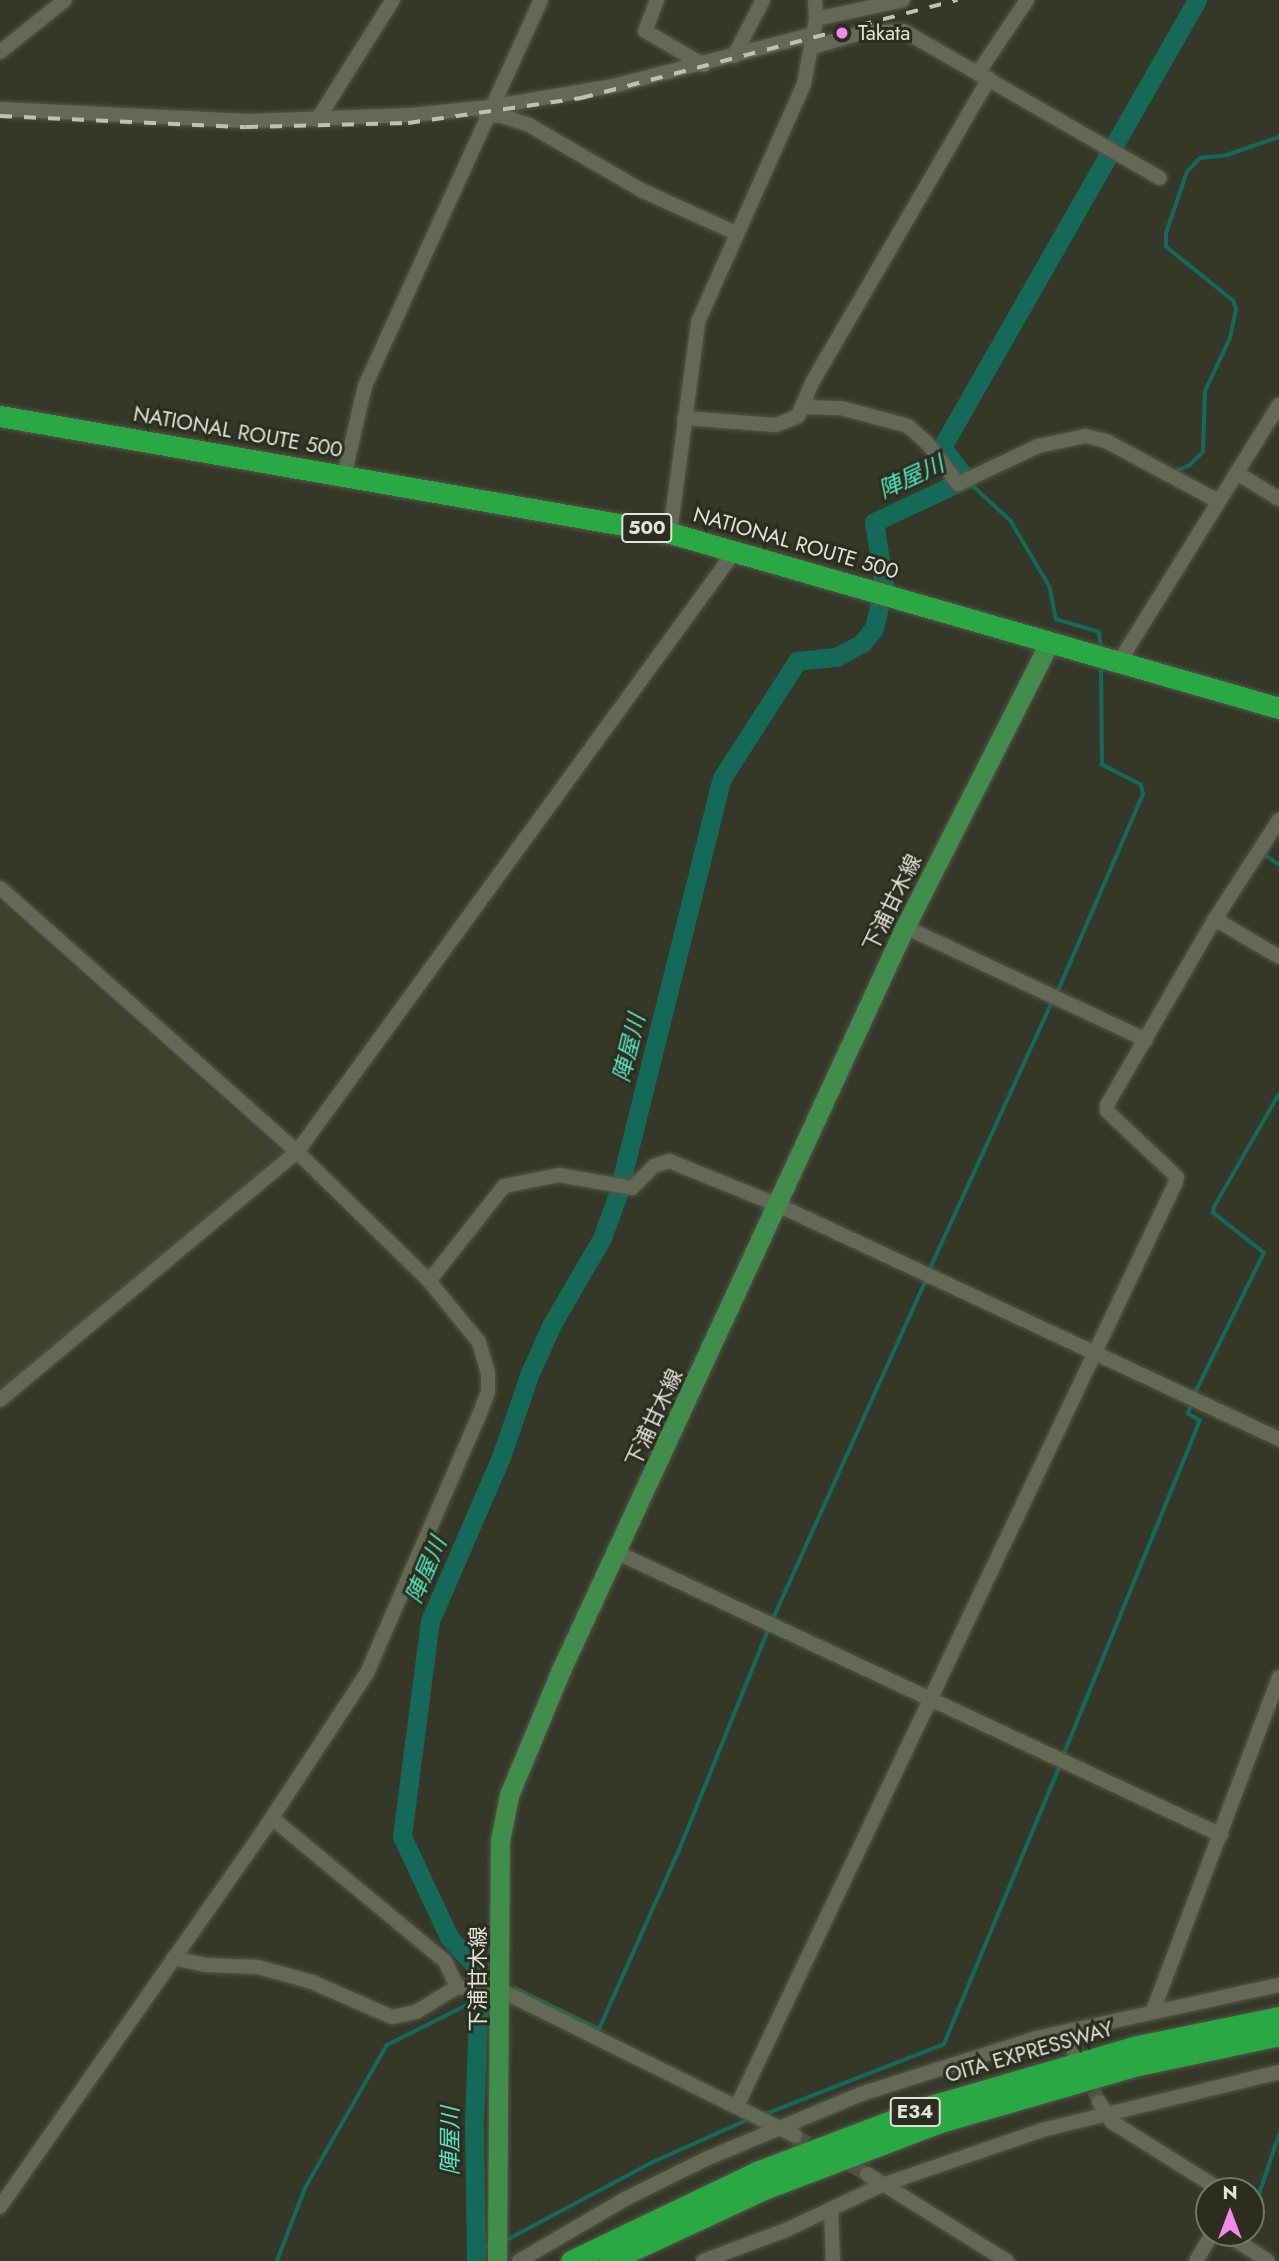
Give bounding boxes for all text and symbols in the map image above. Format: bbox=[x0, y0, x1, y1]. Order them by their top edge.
place label: Takata bbox=[858, 20, 910, 46]
marker: Takata bbox=[832, 23, 852, 43]
street label: NATIONAL ROUTE 500 bbox=[131, 401, 345, 463]
water label: 陣屋川 bbox=[874, 450, 948, 504]
street label: NATIONAL ROUTE 500 bbox=[691, 502, 901, 584]
road number: 500 bbox=[621, 512, 673, 544]
street label: 下浦甘木線 bbox=[858, 850, 926, 956]
water label: 陣屋川 bbox=[607, 1011, 651, 1085]
street label: 下浦甘木線 bbox=[620, 1365, 688, 1471]
water label: 陣屋川 bbox=[400, 1533, 452, 1607]
street label: 下浦甘木線 bbox=[465, 1927, 491, 2031]
street label: OITA EXPRESSWAY bbox=[942, 2016, 1116, 2088]
road number: E34 bbox=[889, 2096, 941, 2128]
water label: 陣屋川 bbox=[436, 2107, 464, 2175]
north arrow bbox=[1195, 2177, 1265, 2247]
text: N bbox=[1222, 2179, 1238, 2206]

